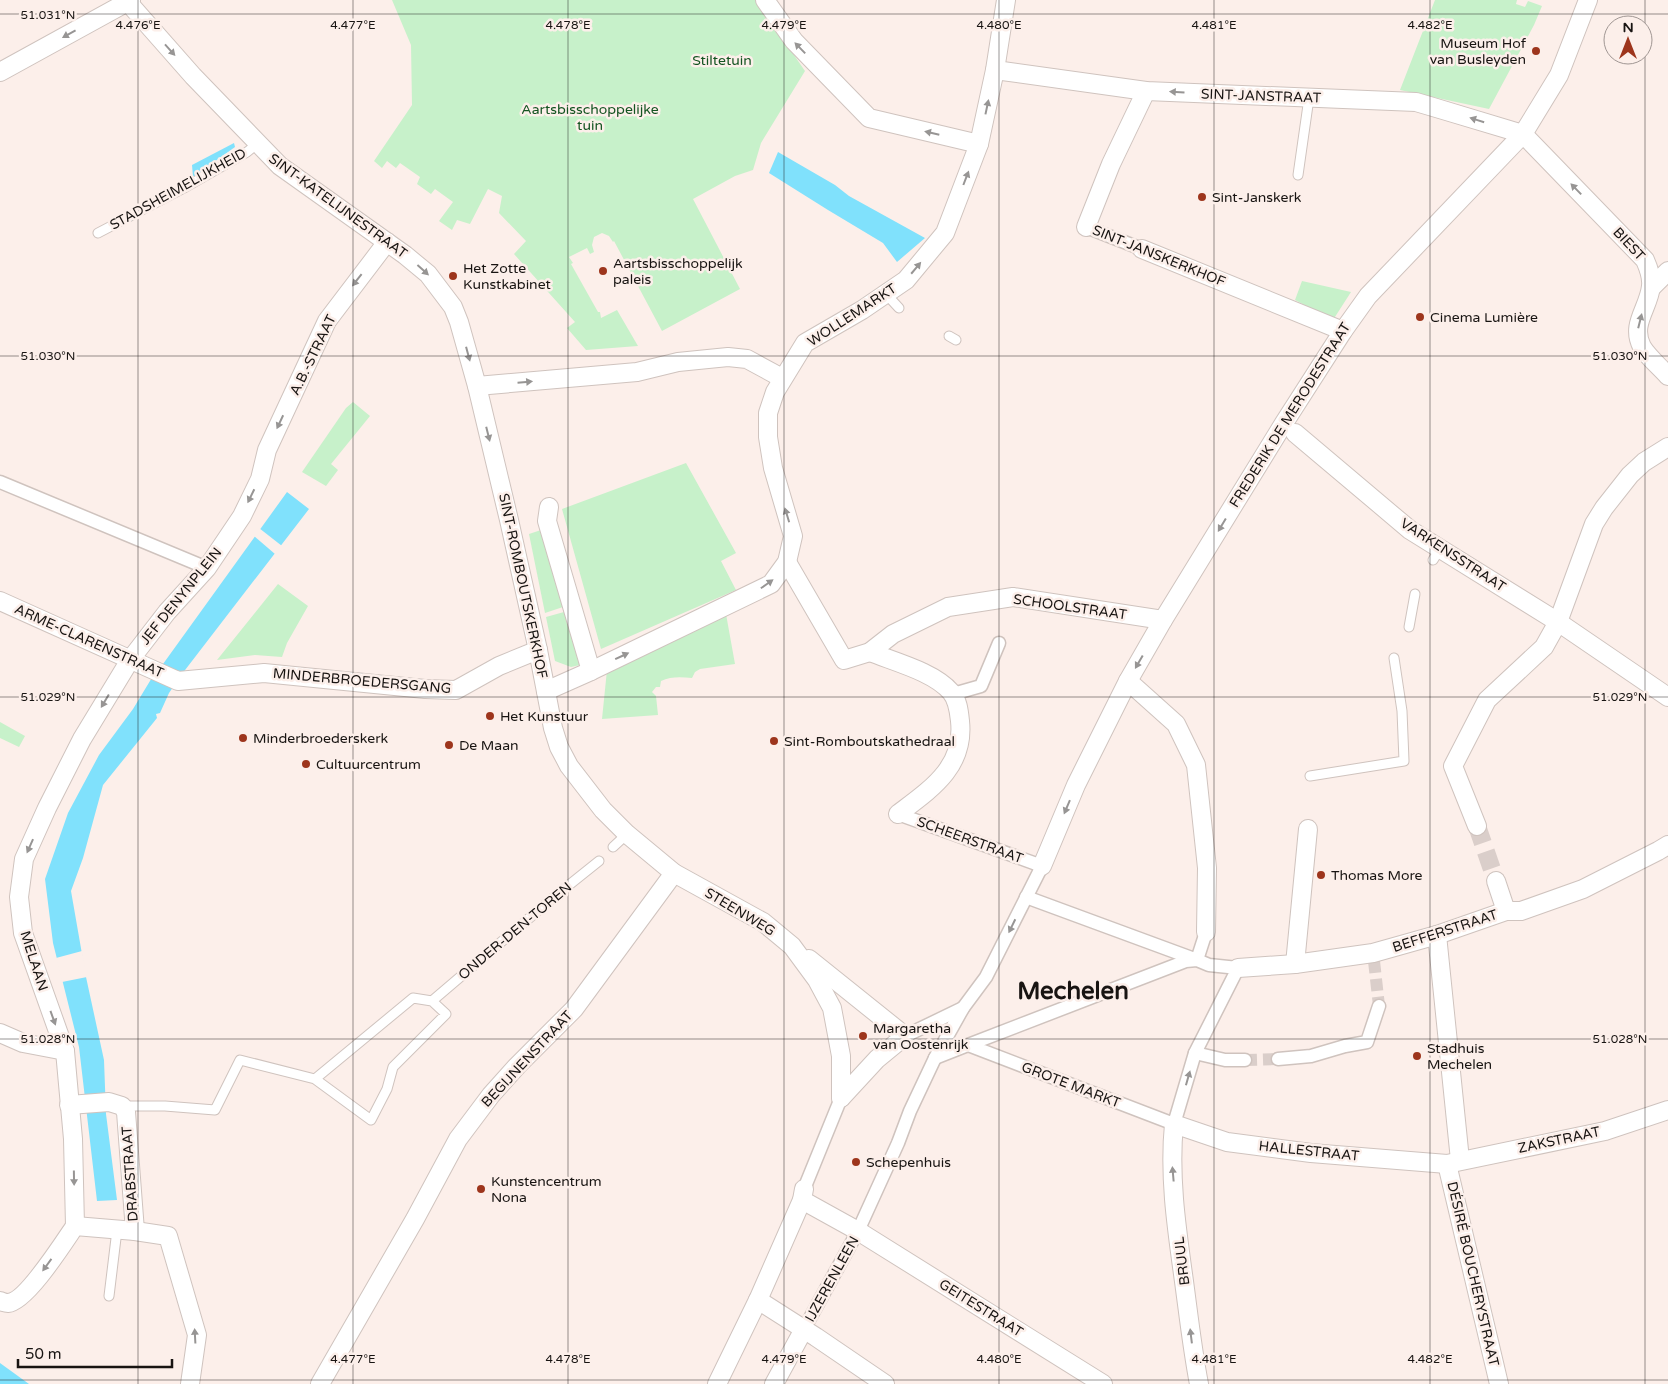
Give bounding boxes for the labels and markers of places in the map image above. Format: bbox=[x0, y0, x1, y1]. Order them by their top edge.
place label: Museum Hof van Busleyden bbox=[1430, 35, 1527, 68]
marker: Museum Hof van Busleyden bbox=[1530, 45, 1542, 57]
place label: Sint-Janskerk bbox=[1212, 189, 1302, 206]
marker: Sint-Janskerk bbox=[1196, 191, 1208, 203]
place label: Aartsbisschoppelijk paleis bbox=[613, 255, 743, 288]
place label: Het Zotte Kunstkabinet bbox=[463, 260, 552, 293]
marker: Aartsbisschoppelijk paleis bbox=[597, 265, 609, 277]
marker: Het Zotte Kunstkabinet bbox=[447, 270, 459, 282]
place label: Cinema Lumière bbox=[1430, 309, 1538, 326]
marker: Cinema Lumière bbox=[1414, 311, 1426, 323]
place label: Het Kunstuur bbox=[500, 708, 589, 725]
marker: Het Kunstuur bbox=[484, 710, 496, 722]
place label: Minderbroederskerk bbox=[253, 730, 389, 747]
marker: Minderbroederskerk bbox=[237, 732, 249, 744]
place label: Sint-Romboutskathedraal bbox=[784, 733, 955, 750]
marker: Sint-Romboutskathedraal bbox=[768, 735, 780, 747]
place label: De Maan bbox=[459, 737, 519, 754]
marker: De Maan bbox=[443, 739, 455, 751]
place label: Cultuurcentrum bbox=[316, 756, 421, 773]
marker: Cultuurcentrum bbox=[300, 758, 312, 770]
place label: Thomas More bbox=[1331, 867, 1423, 884]
marker: Thomas More bbox=[1315, 869, 1327, 881]
place label: Margaretha van Oostenrijk bbox=[873, 1020, 969, 1053]
marker: Margaretha van Oostenrijk bbox=[857, 1030, 869, 1042]
place label: Stadhuis Mechelen bbox=[1427, 1040, 1492, 1073]
marker: Stadhuis Mechelen bbox=[1411, 1050, 1423, 1062]
place label: Schepenhuis bbox=[866, 1154, 951, 1171]
marker: Schepenhuis bbox=[850, 1156, 862, 1168]
place label: Kunstencentrum Nona bbox=[491, 1173, 602, 1206]
marker: Kunstencentrum Nona bbox=[475, 1183, 487, 1195]

